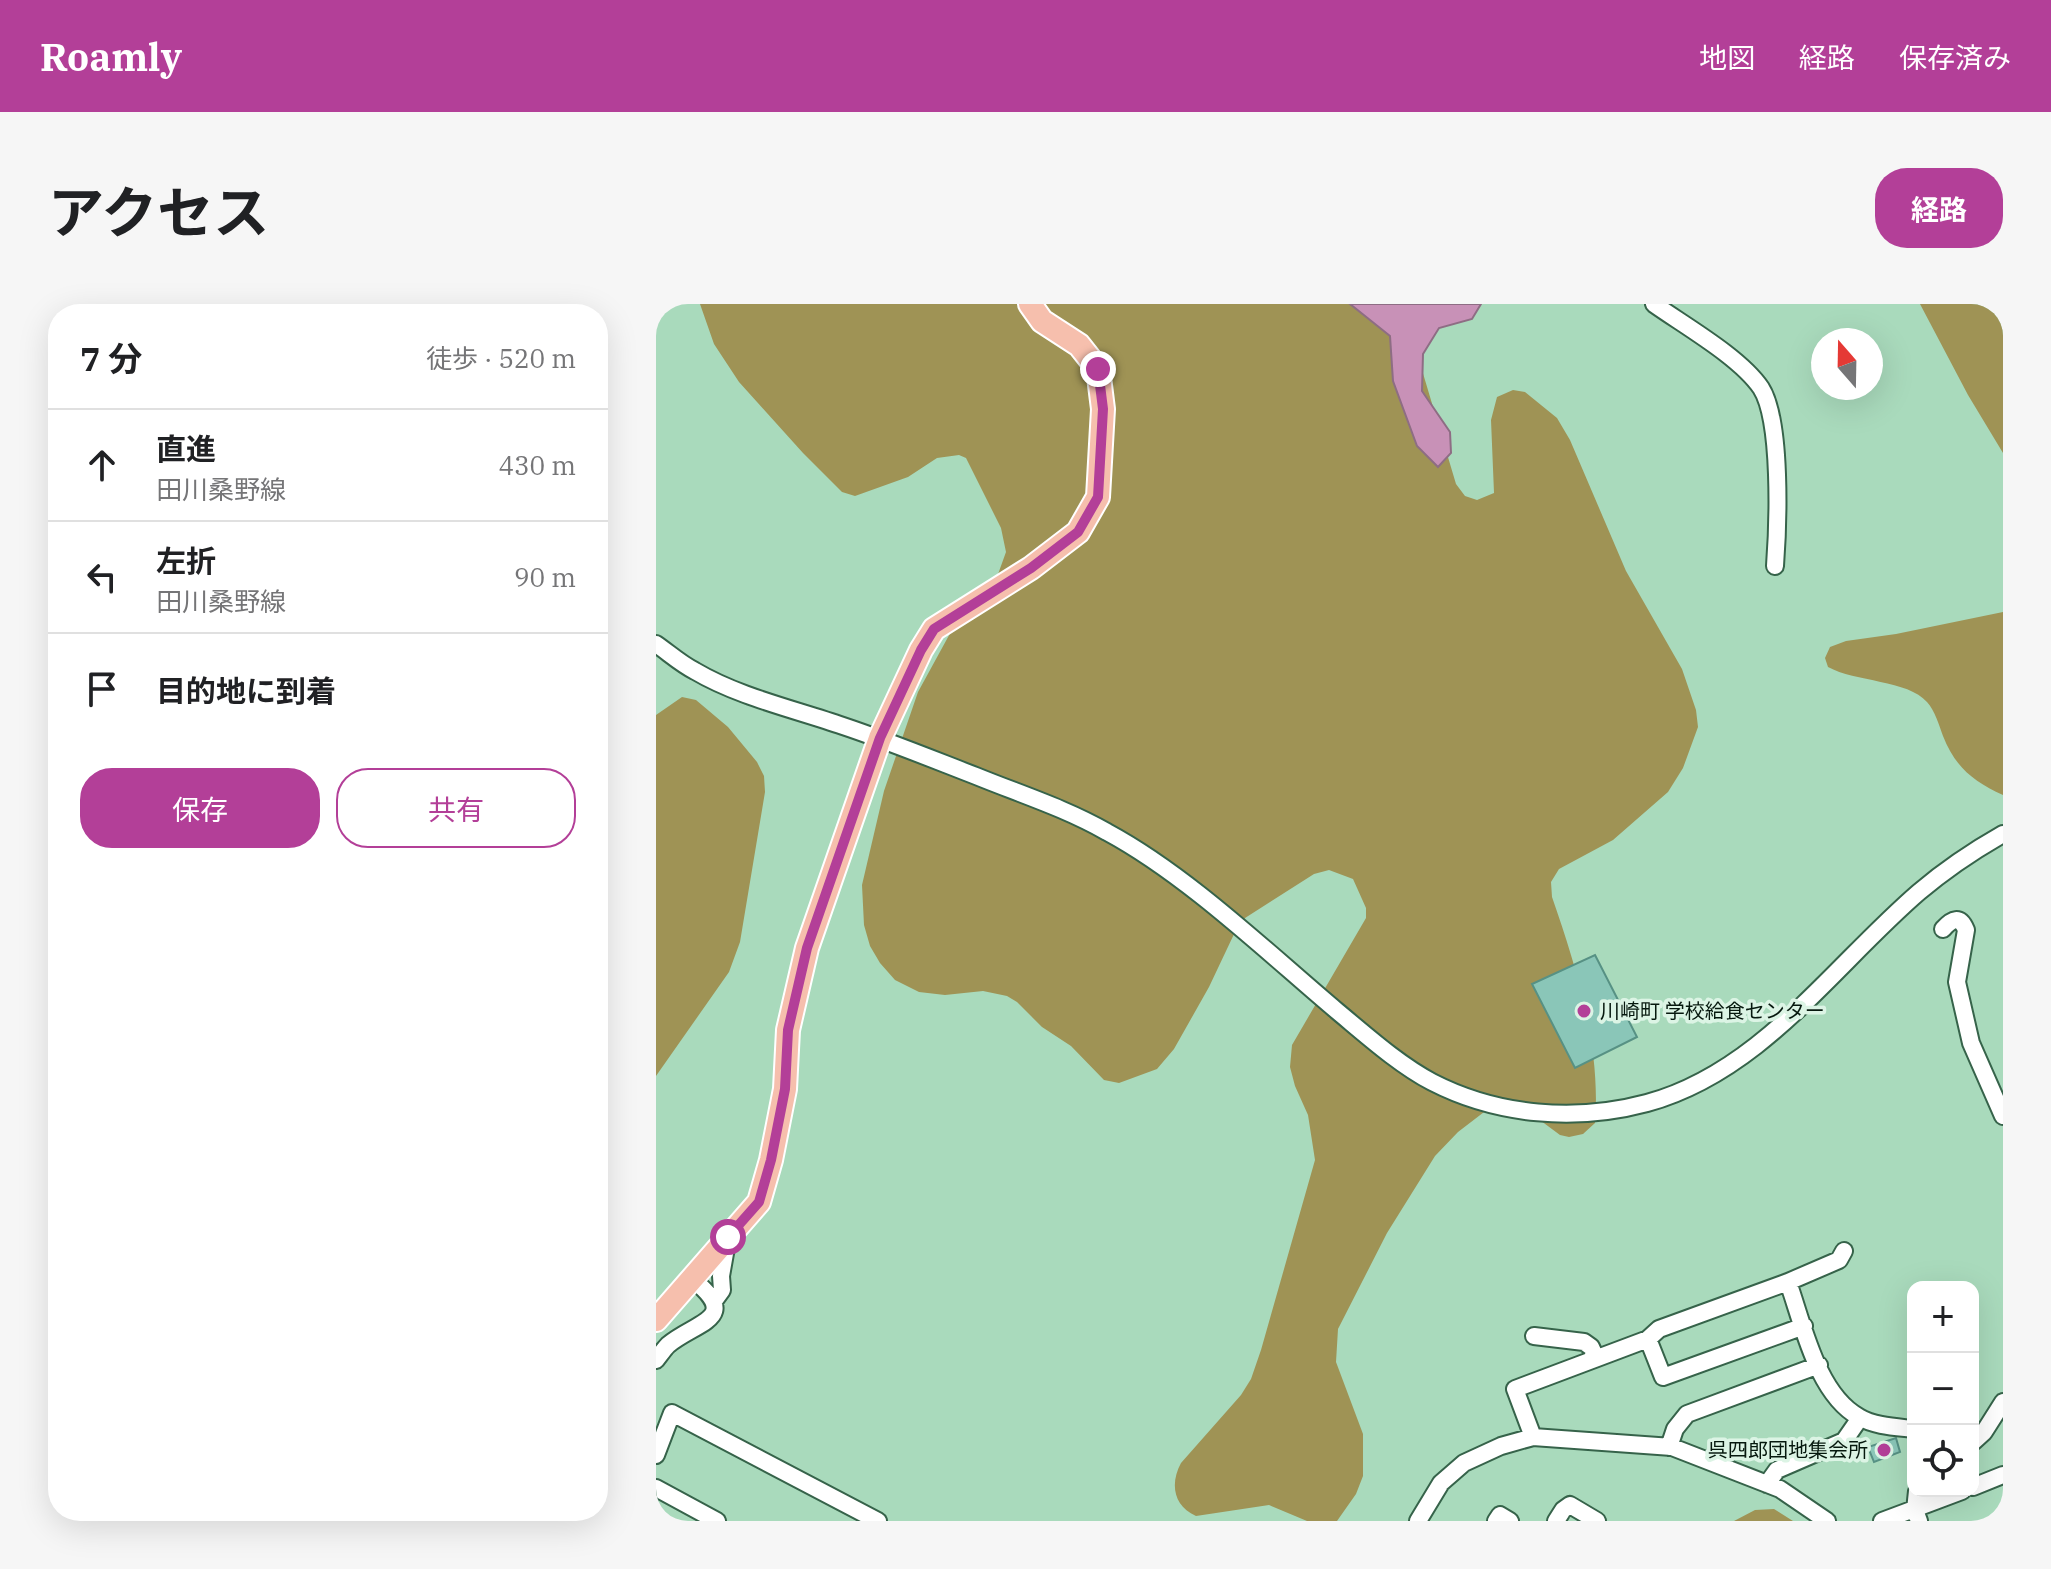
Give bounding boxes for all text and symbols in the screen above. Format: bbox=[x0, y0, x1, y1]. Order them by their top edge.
text: Roamly bbox=[40, 32, 182, 81]
text: 地図 bbox=[1699, 39, 1755, 76]
text: 経路 bbox=[1799, 39, 1855, 76]
text: 保存済み bbox=[1899, 39, 2011, 76]
button: 経路 bbox=[1875, 168, 2003, 248]
text: アクセス bbox=[48, 176, 269, 248]
north arrow bbox=[1811, 328, 1883, 400]
text: 7 分 bbox=[80, 336, 142, 380]
text: 徒歩 · 520 m bbox=[426, 341, 576, 375]
route end bbox=[1080, 351, 1116, 387]
text: 直進 bbox=[156, 429, 216, 468]
icon: ahead bbox=[80, 443, 124, 487]
text: 430 m bbox=[498, 448, 576, 482]
text: 田川桑野線 bbox=[156, 472, 286, 506]
text: 左折 bbox=[156, 541, 216, 580]
icon: left bbox=[80, 555, 124, 599]
text: 90 m bbox=[514, 560, 576, 594]
text: 田川桑野線 bbox=[156, 584, 286, 618]
icon: arrive bbox=[80, 667, 124, 711]
text: 目的地に到着 bbox=[156, 671, 336, 710]
button: 保存 bbox=[80, 768, 320, 848]
button: 共有 bbox=[336, 768, 576, 848]
place label: 川崎町 学校給食センター bbox=[1600, 997, 1825, 1024]
marker: 川崎町 学校給食センター bbox=[1575, 1002, 1593, 1020]
route start bbox=[710, 1219, 746, 1255]
map controls bbox=[1907, 1281, 1979, 1497]
button: + bbox=[1907, 1281, 1979, 1353]
button: − bbox=[1907, 1353, 1979, 1425]
button: locate bbox=[1907, 1425, 1979, 1497]
place label: 呉四郎団地集会所 bbox=[1708, 1436, 1868, 1463]
marker: 呉四郎団地集会所 bbox=[1875, 1441, 1893, 1459]

